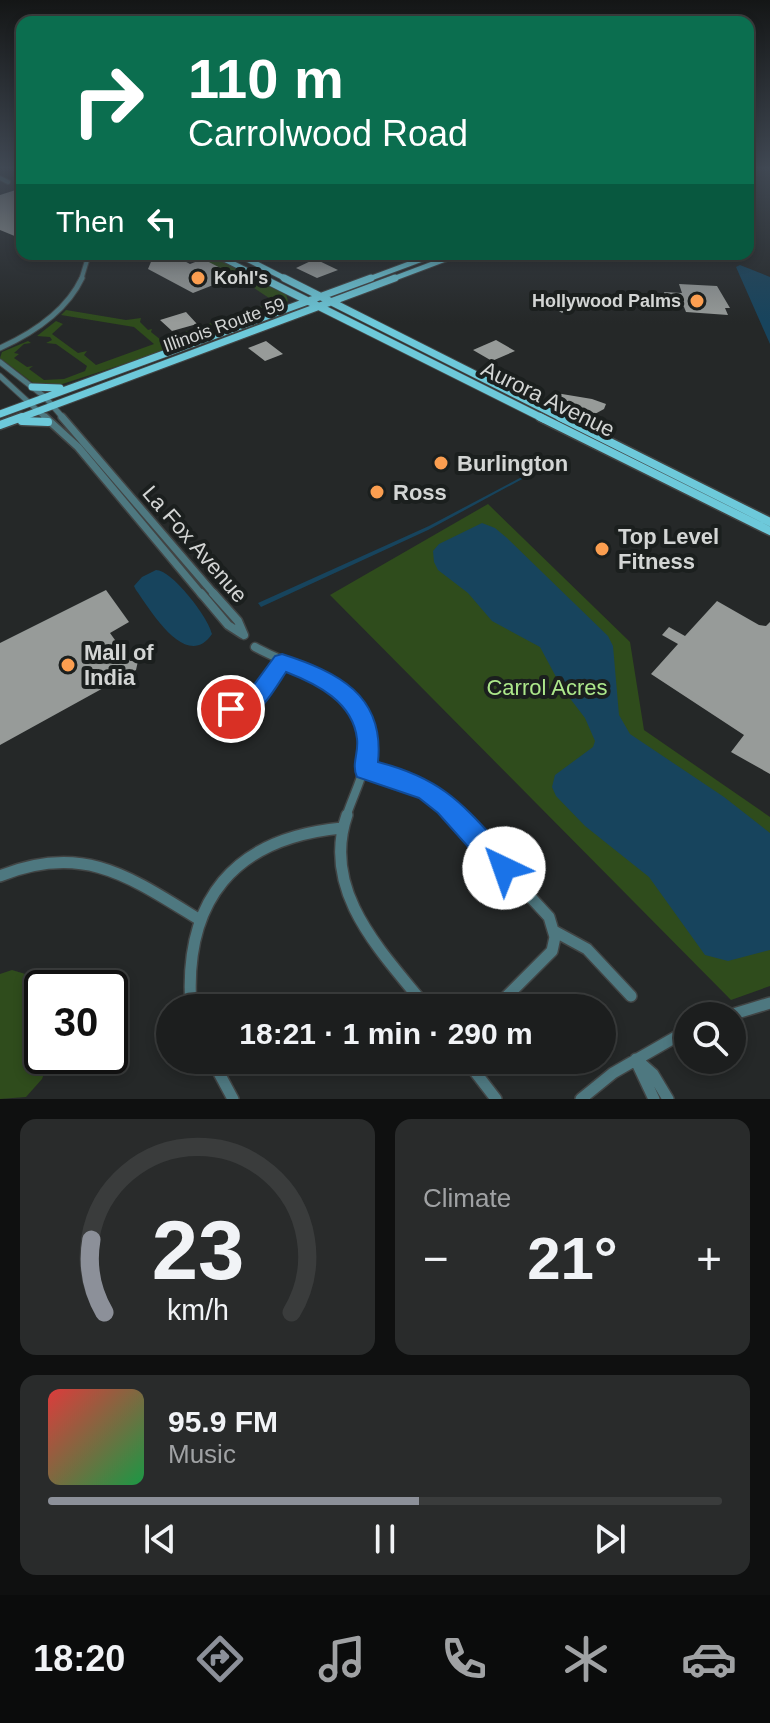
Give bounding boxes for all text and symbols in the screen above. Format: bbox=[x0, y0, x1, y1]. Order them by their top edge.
text: 110 m bbox=[188, 47, 344, 110]
icon: right bbox=[56, 48, 160, 152]
text: Carrolwood Road bbox=[188, 113, 468, 154]
icon: left bbox=[140, 200, 184, 244]
text: Then bbox=[56, 205, 124, 238]
place label: Kohl's bbox=[214, 268, 268, 288]
marker: Kohl's bbox=[189, 269, 207, 287]
place label: Hollywood Palms bbox=[532, 291, 681, 311]
marker: Hollywood Palms bbox=[688, 292, 706, 310]
street label: Illinois Route 59 bbox=[160, 294, 288, 356]
street label: Aurora Avenue bbox=[477, 356, 619, 442]
place label: Burlington bbox=[457, 451, 568, 476]
marker: Burlington bbox=[432, 454, 450, 472]
place label: Ross bbox=[393, 480, 447, 505]
street label: La Fox Avenue bbox=[138, 481, 252, 607]
marker: Ross bbox=[368, 483, 386, 501]
place label: Top Level Fitness bbox=[618, 524, 719, 574]
marker: Top Level Fitness bbox=[593, 540, 611, 558]
place label: Mall of India bbox=[84, 640, 154, 690]
marker: Mall of India bbox=[59, 656, 77, 674]
pin bbox=[197, 675, 265, 743]
park label: Carrol Acres bbox=[486, 675, 608, 700]
icon: arrive bbox=[209, 687, 253, 731]
position arrow bbox=[462, 826, 546, 910]
speed limit sign: 30 bbox=[24, 970, 128, 1074]
map controls bbox=[674, 1002, 746, 1074]
button: search bbox=[674, 1002, 746, 1074]
text: 18:21 · 1 min · 290 m bbox=[239, 1017, 533, 1050]
text: Climate bbox=[423, 1183, 511, 1213]
text: 23 bbox=[151, 1204, 244, 1297]
text: 21° bbox=[527, 1225, 618, 1292]
text: − bbox=[423, 1234, 449, 1283]
text: + bbox=[696, 1234, 722, 1283]
text: km/h bbox=[167, 1294, 228, 1326]
text: 95.9 FM bbox=[168, 1405, 278, 1438]
text: Music bbox=[168, 1439, 236, 1469]
icon: previous bbox=[138, 1517, 182, 1561]
icon: pause bbox=[363, 1517, 407, 1561]
icon: next bbox=[588, 1517, 632, 1561]
icon: directions bbox=[192, 1631, 248, 1687]
icon: music bbox=[314, 1631, 370, 1687]
icon: phone bbox=[436, 1631, 492, 1687]
icon: climate bbox=[558, 1631, 614, 1687]
icon: car bbox=[681, 1631, 737, 1687]
text: 18:20 bbox=[33, 1638, 125, 1679]

